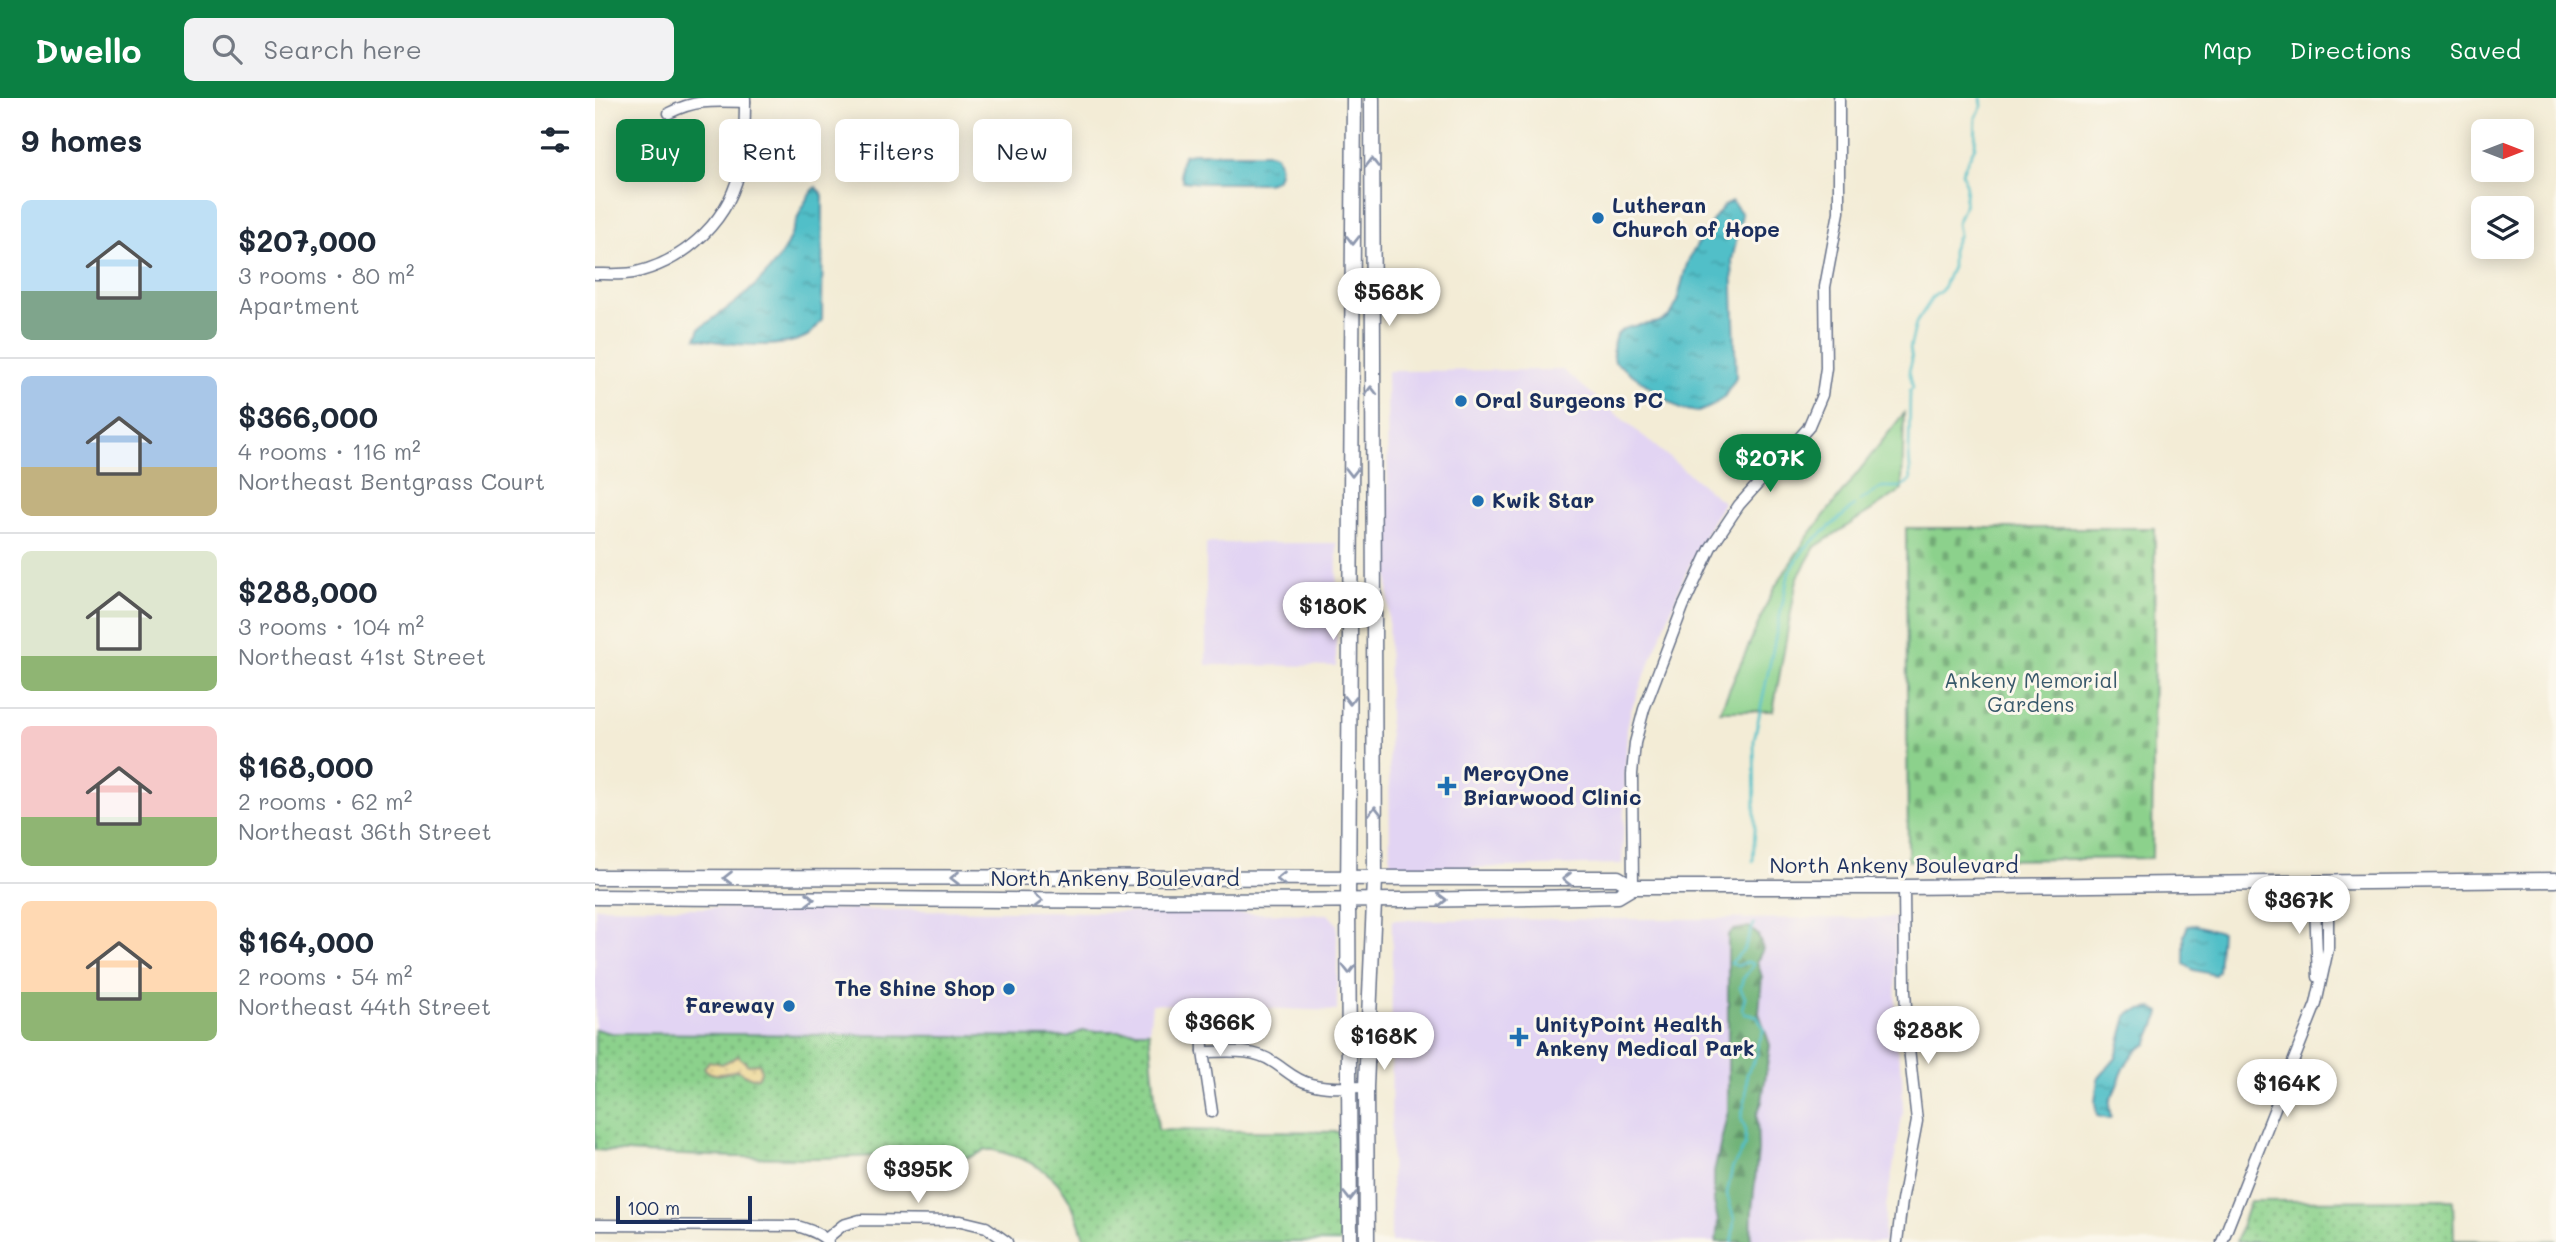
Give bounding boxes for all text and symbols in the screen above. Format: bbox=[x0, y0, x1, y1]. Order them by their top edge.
search box bbox=[184, 18, 674, 81]
text: Dwello bbox=[35, 28, 142, 71]
icon: search bbox=[208, 30, 246, 68]
text: Search here bbox=[264, 32, 422, 66]
text: Map bbox=[2203, 34, 2252, 65]
text: Directions bbox=[2290, 34, 2412, 65]
text: Saved bbox=[2450, 34, 2521, 65]
chip: Buy bbox=[616, 119, 705, 182]
chip: Rent bbox=[719, 119, 821, 182]
chip: Filters bbox=[835, 119, 959, 182]
chip: New bbox=[973, 119, 1072, 182]
north arrow bbox=[2471, 119, 2534, 182]
map controls bbox=[2471, 119, 2534, 259]
text: 9 homes bbox=[21, 120, 142, 160]
icon: filters bbox=[536, 121, 574, 159]
one-way arrow bbox=[1364, 158, 1380, 168]
place label: Lutheran Church of Hope bbox=[1612, 191, 1780, 242]
button: layers bbox=[2471, 196, 2534, 259]
marker: Lutheran Church of Hope bbox=[1590, 210, 1606, 226]
text: $207,000 bbox=[238, 220, 376, 260]
icon: home bbox=[77, 228, 161, 312]
one-way arrow bbox=[1345, 235, 1361, 245]
text: 3 rooms · 80 m² bbox=[238, 260, 414, 290]
pin: $568K bbox=[1340, 268, 1438, 328]
text: $568K bbox=[1354, 276, 1424, 306]
text: Apartment bbox=[238, 290, 360, 320]
one-way arrow bbox=[1363, 385, 1379, 396]
place label: Oral Surgeons PC bbox=[1475, 386, 1663, 413]
marker: Oral Surgeons PC bbox=[1453, 393, 1469, 409]
text: $366,000 bbox=[238, 396, 378, 436]
icon: home bbox=[77, 404, 161, 488]
pin: $207K bbox=[1721, 434, 1819, 494]
text: 4 rooms · 116 m² bbox=[238, 436, 421, 466]
text: $207K bbox=[1735, 442, 1805, 472]
text: Northeast Bentgrass Court bbox=[238, 466, 545, 496]
one-way arrow bbox=[1344, 467, 1359, 478]
place label: Kwik Star bbox=[1492, 486, 1594, 513]
marker: Kwik Star bbox=[1470, 493, 1486, 509]
text: $288,000 bbox=[238, 571, 378, 611]
icon: home bbox=[77, 579, 161, 663]
pin: $180K bbox=[1284, 582, 1382, 642]
text: $180K bbox=[1299, 590, 1367, 620]
text: 3 rooms · 104 m² bbox=[238, 611, 424, 641]
text: Northeast 41st Street bbox=[238, 641, 486, 671]
park label: Ankeny Memorial Gardens bbox=[1944, 666, 2118, 717]
one-way arrow bbox=[1342, 695, 1358, 705]
text: $168,000 bbox=[238, 746, 374, 786]
icon: home bbox=[77, 754, 161, 838]
place label: MercyOne Briarwood Clinic bbox=[1463, 759, 1642, 810]
marker: MercyOne Briarwood Clinic bbox=[1437, 776, 1457, 796]
text: 2 rooms · 62 m² bbox=[238, 786, 412, 816]
one-way arrow bbox=[1367, 805, 1383, 815]
text: Northeast 36th Street bbox=[238, 816, 492, 846]
street label: North Ankeny Boulevard bbox=[1769, 851, 2019, 878]
street label: North Ankeny Boulevard bbox=[990, 864, 1240, 891]
one-way arrow bbox=[722, 870, 732, 886]
one-way arrow bbox=[949, 870, 960, 886]
one-way arrow bbox=[1275, 871, 1285, 887]
one-way arrow bbox=[1561, 871, 1572, 887]
pin: $367K bbox=[2250, 876, 2348, 936]
text: $367K bbox=[2264, 884, 2334, 914]
one-way arrow bbox=[805, 892, 816, 907]
one-way arrow bbox=[1437, 892, 1448, 908]
one-way arrow bbox=[1033, 893, 1043, 909]
text: $164,000 bbox=[238, 921, 374, 961]
icon: home bbox=[77, 929, 161, 1013]
text: 2 rooms · 54 m² bbox=[238, 961, 413, 991]
one-way arrow bbox=[1341, 964, 1357, 974]
place label: The Shine Shop bbox=[834, 974, 995, 1001]
marker: The Shine Shop bbox=[1001, 981, 1017, 997]
text: Northeast 44th Street bbox=[238, 991, 491, 1021]
place label: Fareway bbox=[685, 991, 775, 1019]
marker: Fareway bbox=[781, 998, 797, 1014]
pin: $366K bbox=[1171, 998, 1269, 1058]
text: $366K bbox=[1185, 1006, 1255, 1036]
pin: $288K bbox=[1879, 1006, 1977, 1066]
place label: UnityPoint Health Ankeny Medical Park bbox=[1535, 1010, 1755, 1062]
pin: $168K bbox=[1335, 1012, 1433, 1072]
text: $288K bbox=[1893, 1014, 1963, 1044]
text: $168K bbox=[1350, 1020, 1418, 1050]
marker: UnityPoint Health Ankeny Medical Park bbox=[1509, 1027, 1529, 1047]
pin: $164K bbox=[2238, 1060, 2336, 1119]
text: $164K bbox=[2253, 1067, 2321, 1097]
pin: $395K bbox=[869, 1146, 967, 1205]
text: $395K bbox=[883, 1153, 953, 1183]
one-way arrow bbox=[1342, 1191, 1358, 1202]
scale bar bbox=[616, 1193, 753, 1225]
text: 100 m bbox=[627, 1195, 680, 1220]

